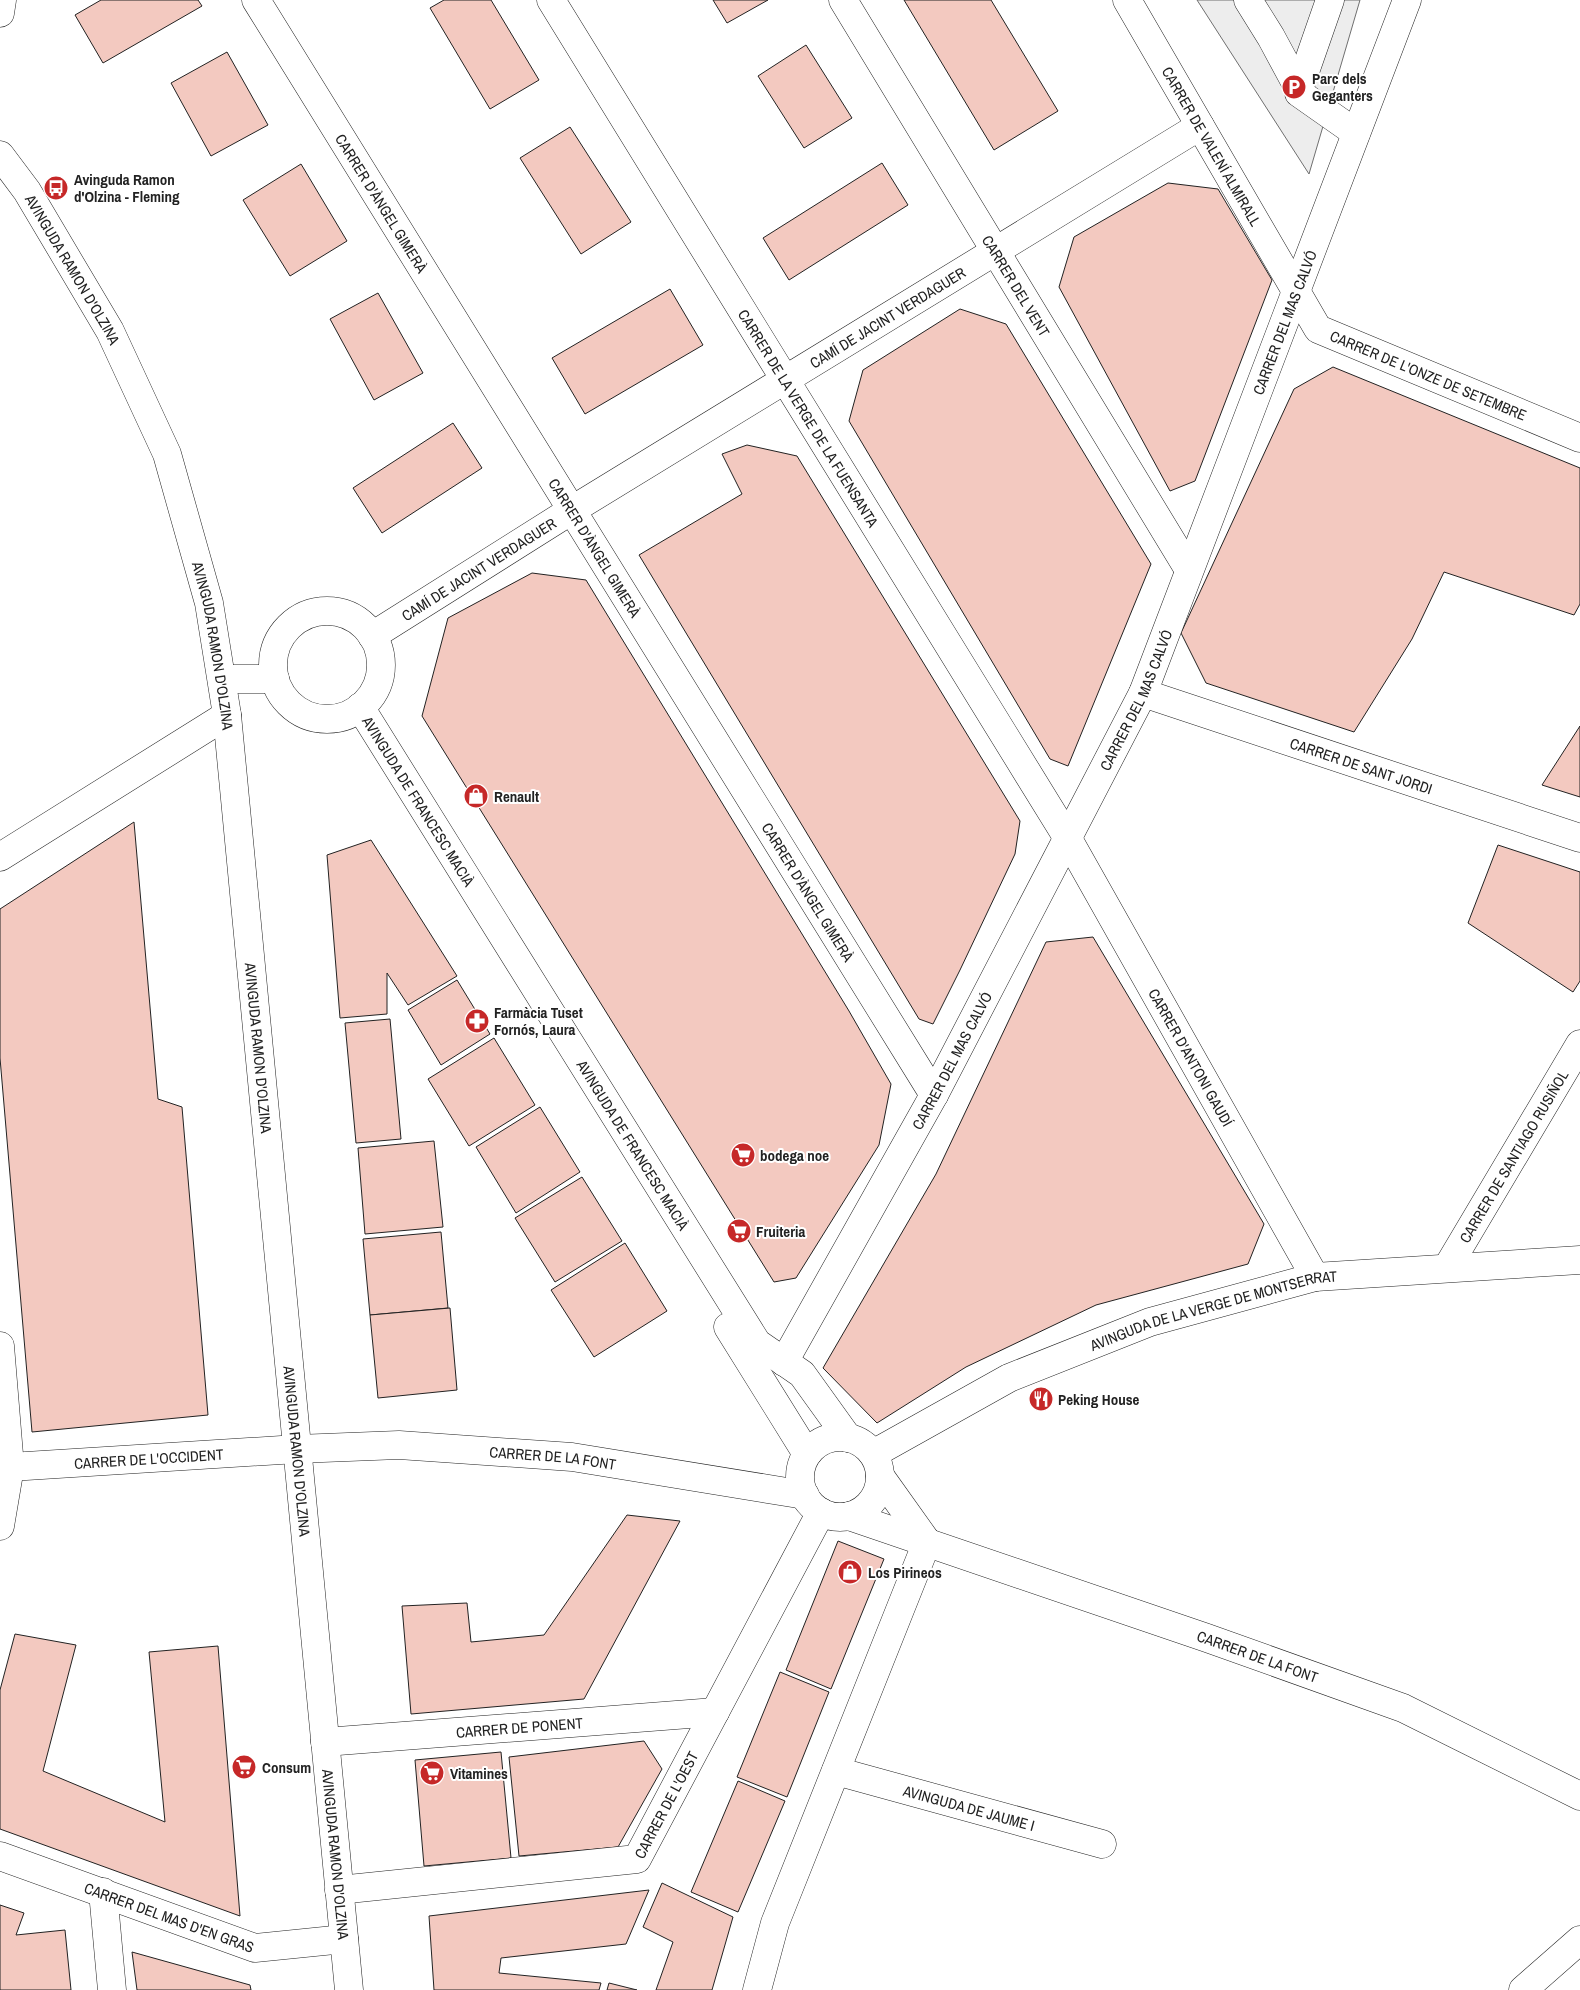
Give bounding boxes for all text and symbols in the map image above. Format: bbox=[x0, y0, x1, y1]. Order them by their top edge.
street label: CARRER DE VALENÍ ALMIRALL bbox=[1157, 63, 1266, 230]
place label: Parc dels Geganters bbox=[1312, 68, 1373, 106]
parking icon: Parc dels Geganters bbox=[1281, 74, 1307, 100]
street label: CARRER D'ÀNGEL GIMERÀ bbox=[331, 130, 433, 277]
place label: Avinguda Ramon d'Olzina - Fleming bbox=[74, 169, 180, 207]
bus stop icon: Avinguda Ramon d'Olzina - Fleming bbox=[43, 175, 69, 201]
street label: AVINGUDA RAMON D'OLZINA bbox=[20, 189, 126, 349]
street label: CARRER DEL VENT bbox=[977, 231, 1055, 341]
street label: CARRER DEL MAS CALVÓ bbox=[1247, 247, 1321, 398]
street label: CAMÍ DE JACINT VERDAGUER bbox=[805, 261, 969, 373]
street label: CARRER DE LA VERGE DE LA FUENSANTA bbox=[734, 305, 884, 532]
street label: CARRER DE L'ONZE DE SETEMBRE bbox=[1327, 325, 1530, 425]
street label: CARRER D'ÀNGEL GIMERÀ bbox=[544, 474, 646, 622]
street label: CAMÍ DE JACINT VERDAGUER bbox=[397, 512, 560, 625]
street label: AVINGUDA RAMON D'OLZINA bbox=[187, 558, 239, 732]
street label: CARRER DEL MAS CALVÓ bbox=[1094, 626, 1177, 774]
street label: AVINGUDA DE FRANCESC MACIÀ bbox=[357, 711, 480, 891]
street label: CARRER DE SANT JORDI bbox=[1287, 732, 1435, 799]
shop icon: Renault bbox=[463, 783, 489, 809]
place label: Renault bbox=[494, 786, 539, 807]
street label: CARRER D'ÀNGEL GIMERÀ bbox=[757, 818, 860, 966]
street label: AVINGUDA RAMON D'OLZINA bbox=[240, 961, 278, 1135]
street label: CARRER D'ANTONI GAUDÍ bbox=[1144, 984, 1239, 1131]
street label: CARRER DEL MAS CALVÓ bbox=[906, 988, 997, 1133]
place label: Farmàcia Tuset Fornós, Laura bbox=[494, 1002, 583, 1040]
pharmacy icon: Farmàcia Tuset Fornós, Laura bbox=[464, 1008, 490, 1034]
street label: AVINGUDA DE FRANCESC MACIÀ bbox=[572, 1055, 695, 1234]
street label: CARRER DE SANTIAGO RUSIÑOL bbox=[1454, 1066, 1573, 1247]
supermarket icon: bodega noe bbox=[730, 1142, 756, 1168]
place label: bodega noe bbox=[760, 1145, 829, 1166]
supermarket icon: Fruiteria bbox=[726, 1218, 752, 1244]
place label: Fruiteria bbox=[756, 1221, 805, 1242]
street label: AVINGUDA DE LA VERGE DE MONTSERRAT bbox=[1086, 1265, 1338, 1356]
street label: AVINGUDA RAMON D'OLZINA bbox=[279, 1364, 316, 1538]
restaurant icon: Peking House bbox=[1028, 1386, 1054, 1412]
place label: Peking House bbox=[1058, 1389, 1140, 1410]
street label: CARRER DE LA FONT bbox=[489, 1441, 618, 1475]
street label: CARRER DE L'OCCIDENT bbox=[73, 1443, 224, 1473]
shop icon: Los Pirineos bbox=[837, 1559, 863, 1585]
place label: Los Pirineos bbox=[868, 1562, 942, 1583]
street label: CARRER DE LA FONT bbox=[1194, 1625, 1322, 1688]
street label: CARRER DE PONENT bbox=[455, 1712, 584, 1742]
street label: CARRER DE L'OEST bbox=[629, 1747, 703, 1862]
supermarket icon: Consum bbox=[231, 1754, 257, 1780]
place label: Consum bbox=[262, 1757, 311, 1778]
supermarket icon: Vitamines bbox=[419, 1760, 445, 1786]
place label: Vitamines bbox=[450, 1763, 508, 1784]
street label: AVINGUDA RAMON D'OLZINA bbox=[317, 1767, 355, 1941]
street label: AVINGUDA DE JAUME I bbox=[900, 1779, 1037, 1836]
street label: CARRER DEL MAS D'EN GRAS bbox=[81, 1877, 257, 1957]

